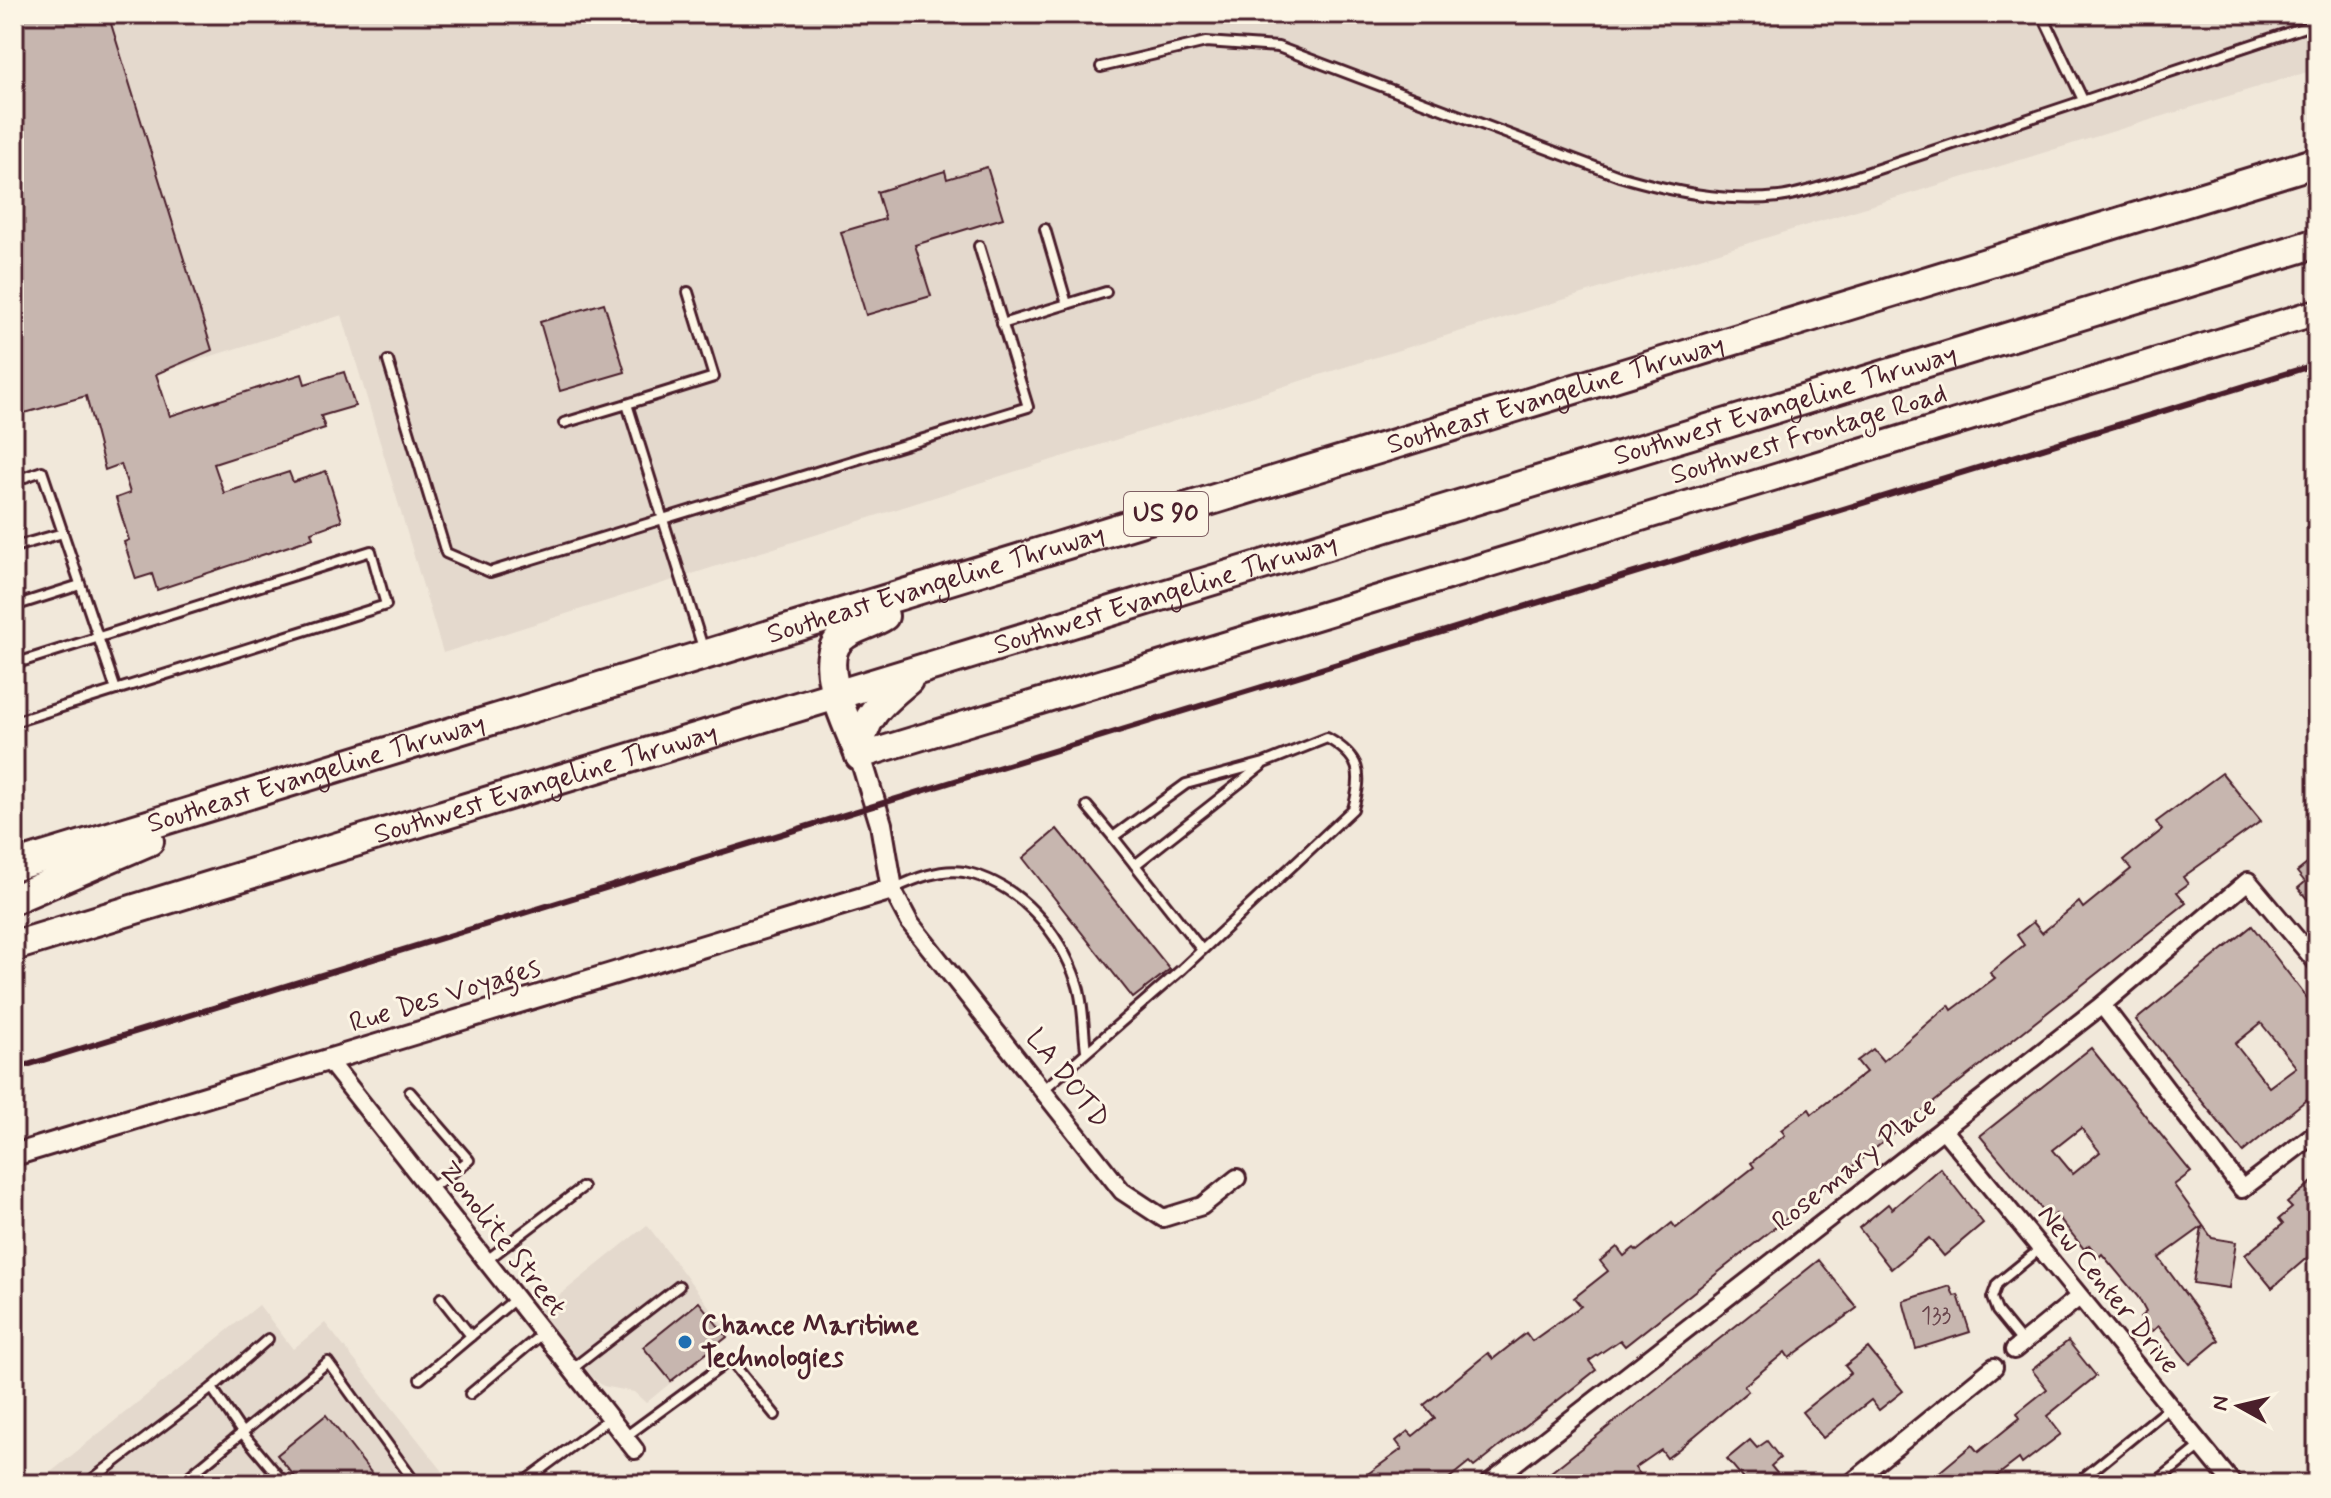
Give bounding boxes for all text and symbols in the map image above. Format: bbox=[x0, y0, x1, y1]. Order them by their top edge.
street label: Southeast Evangeline Thruway bbox=[1382, 326, 1729, 464]
street label: Southwest Evangeline Thruway bbox=[1609, 335, 1961, 475]
street label: Southwest Frontage Road bbox=[1666, 375, 1952, 497]
road number: US 90 bbox=[1124, 492, 1208, 536]
street label: Southeast Evangeline Thruway bbox=[762, 515, 1109, 653]
street label: Southwest Evangeline Thruway bbox=[989, 525, 1342, 664]
street label: Southeast Evangeline Thruway bbox=[143, 705, 490, 843]
street label: Southwest Evangeline Thruway bbox=[370, 714, 722, 853]
street label: Rue Des Voyages bbox=[345, 949, 546, 1045]
street label: LA DOTD bbox=[1016, 1022, 1118, 1136]
street label: Rosemary Place bbox=[1765, 1089, 1945, 1241]
street label: Zonolite Street bbox=[429, 1153, 575, 1325]
street label: New Center Drive bbox=[2028, 1198, 2188, 1382]
house number: 133 bbox=[1921, 1301, 1952, 1332]
place label: Chance Maritime Technologies bbox=[701, 1308, 919, 1380]
marker: Chance Maritime Technologies bbox=[676, 1333, 694, 1351]
north arrow bbox=[2199, 1366, 2279, 1446]
text: N bbox=[2206, 1394, 2236, 1413]

